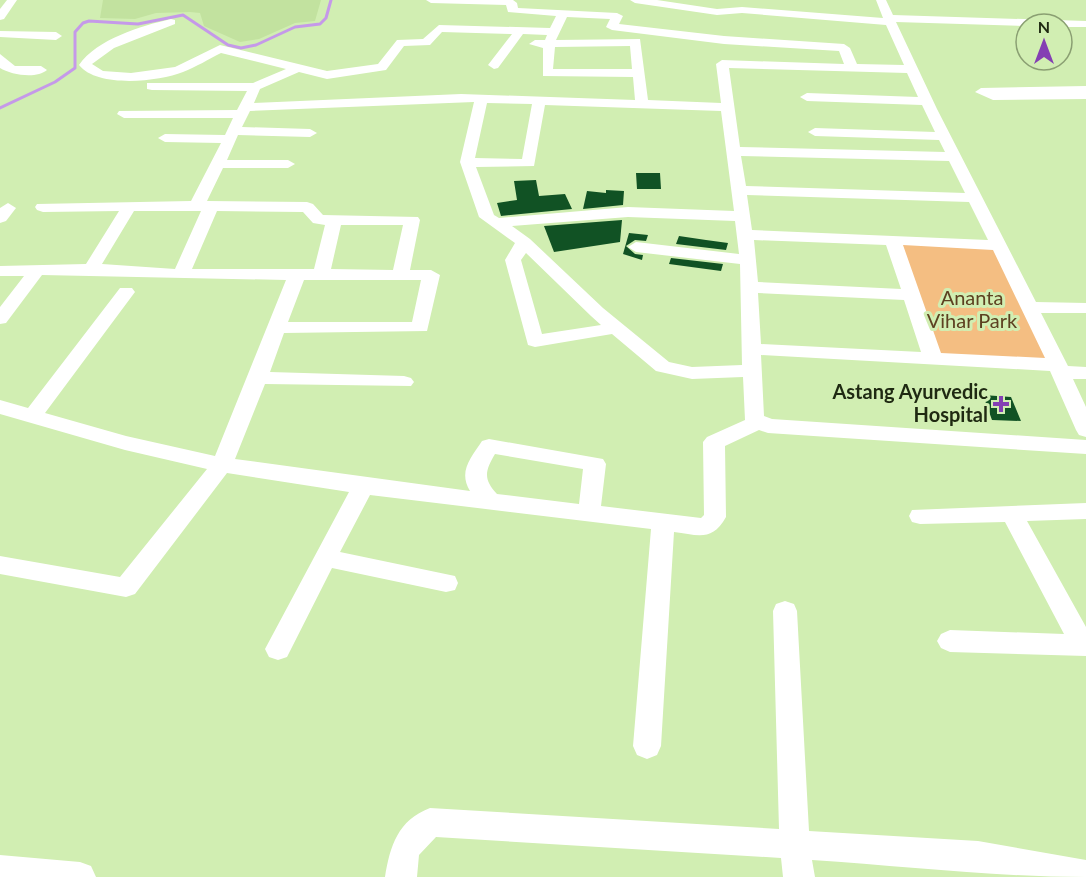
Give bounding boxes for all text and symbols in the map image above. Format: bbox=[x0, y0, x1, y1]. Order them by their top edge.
north arrow bbox=[1014, 12, 1074, 72]
text: N bbox=[1038, 17, 1050, 36]
park label: Ananta Vihar Park bbox=[927, 285, 1018, 332]
place label: Astang Ayurvedic Hospital bbox=[831, 379, 988, 426]
marker: Astang Ayurvedic Hospital bbox=[992, 395, 1010, 413]

